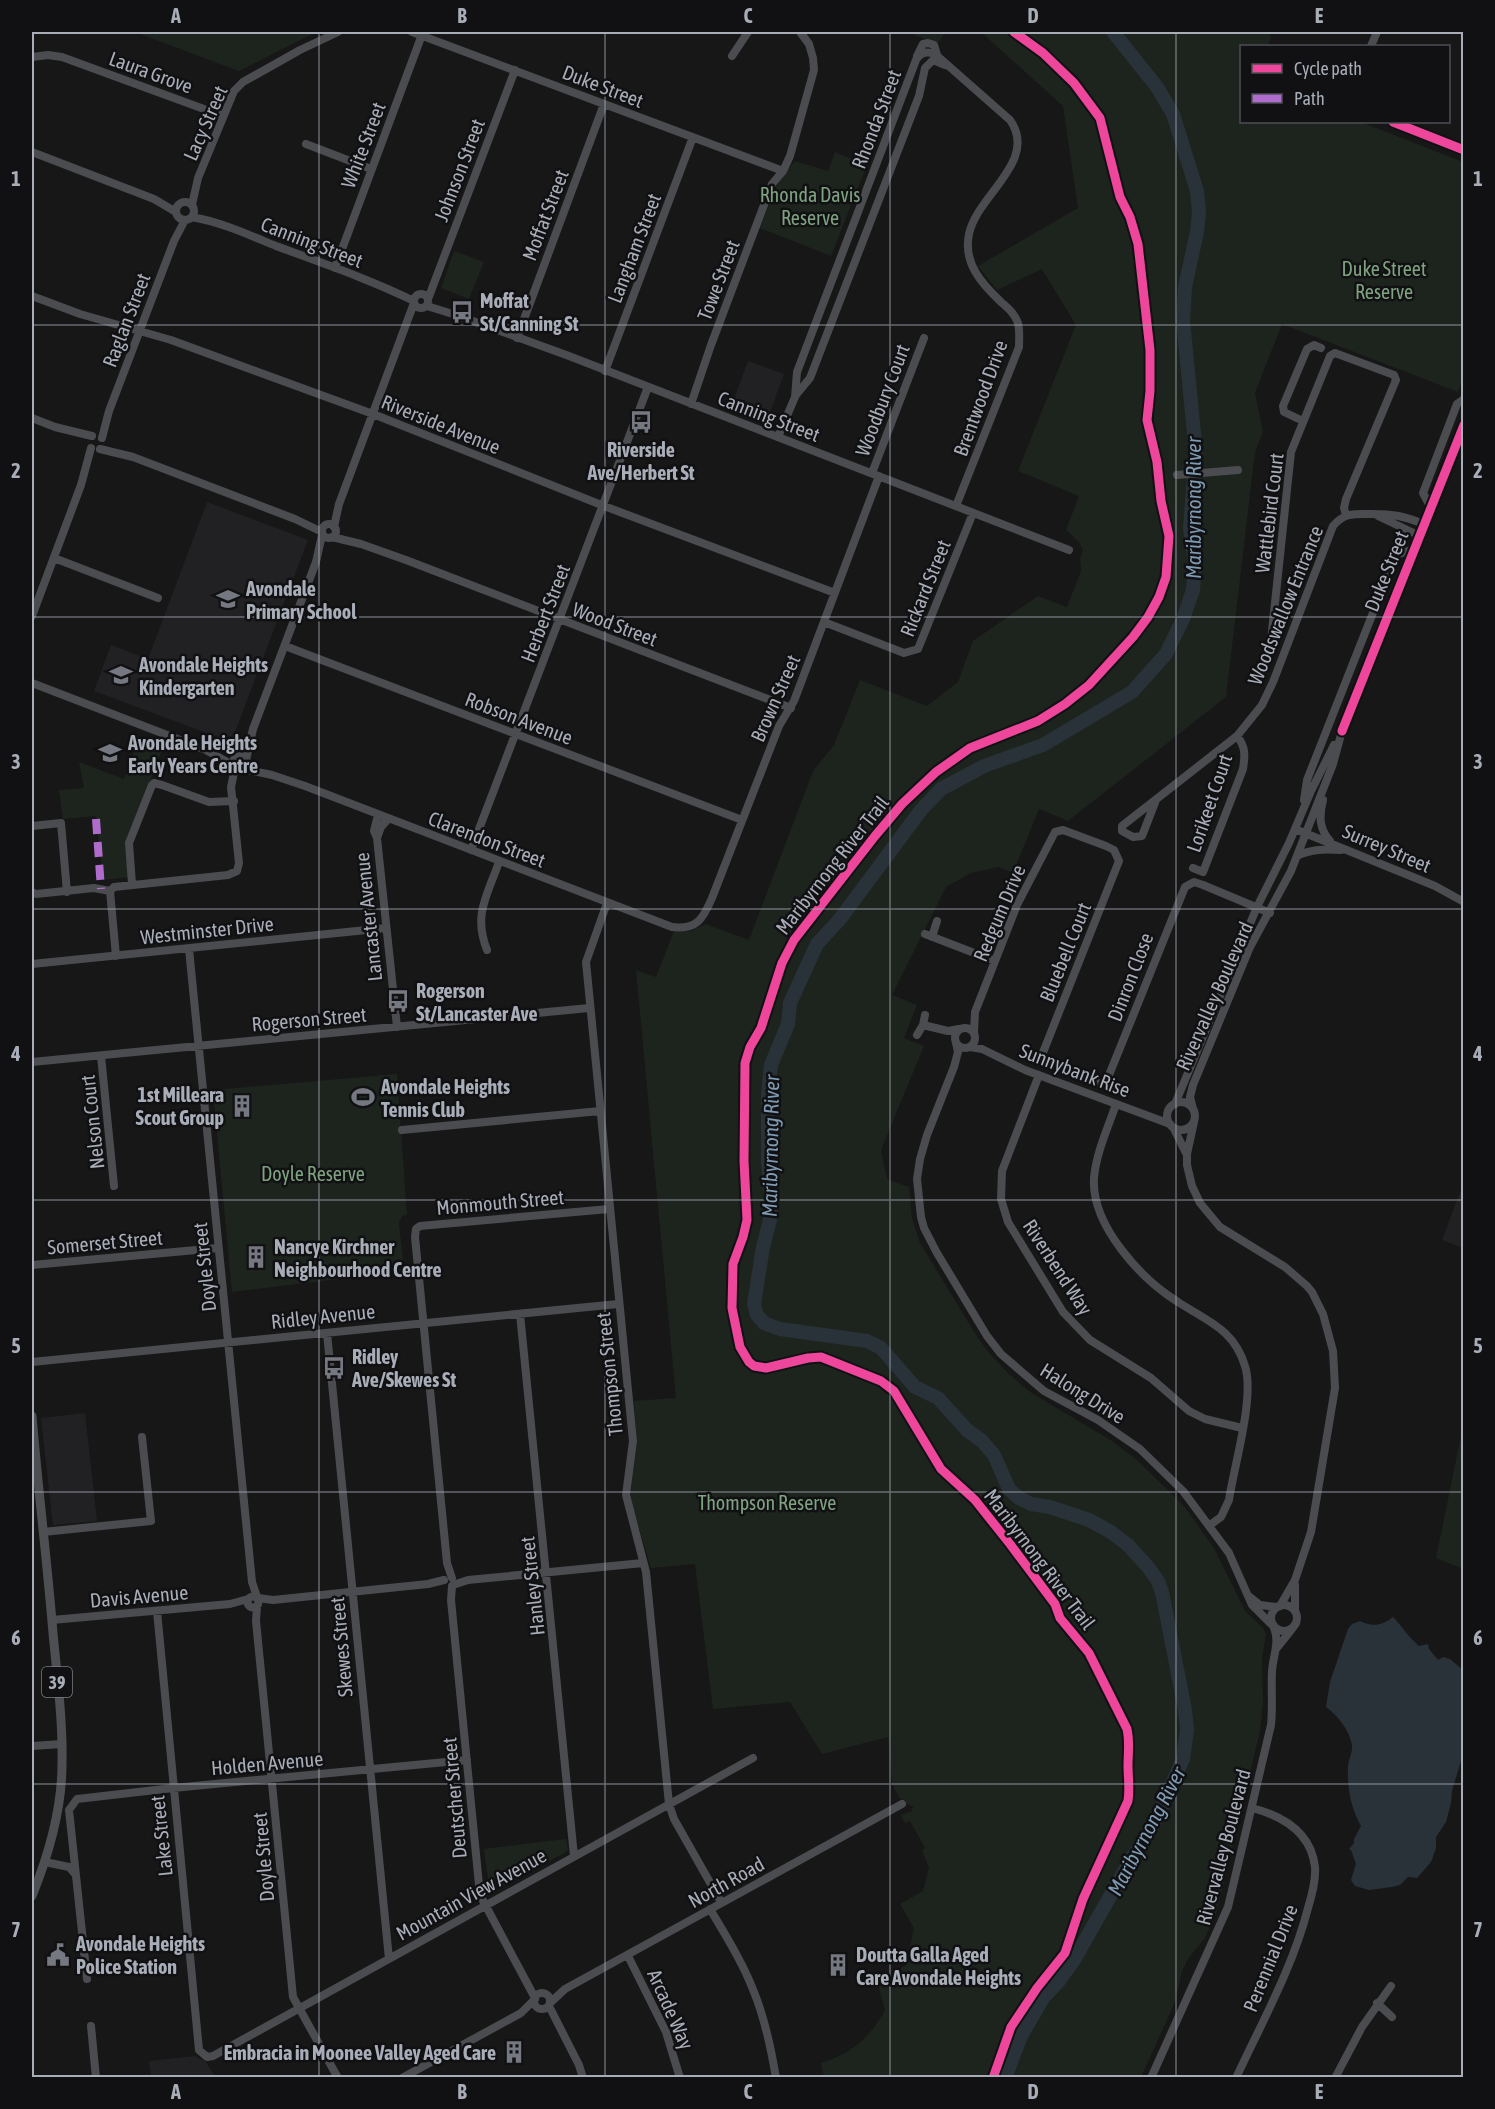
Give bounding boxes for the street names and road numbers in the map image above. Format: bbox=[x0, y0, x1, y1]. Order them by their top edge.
street label: Laura Grove bbox=[106, 46, 196, 98]
street label: Duke Street bbox=[559, 60, 647, 112]
street label: Rhonda Street bbox=[847, 66, 905, 172]
street label: Lacy Street bbox=[178, 82, 232, 164]
street label: White Street bbox=[336, 99, 390, 191]
street label: Johnson Street bbox=[429, 115, 489, 225]
street label: Moffat Street bbox=[517, 166, 573, 264]
street label: Langham Street bbox=[603, 190, 665, 306]
street label: Canning Street bbox=[258, 212, 366, 272]
street label: Towe Street bbox=[692, 236, 744, 323]
street label: Raglan Street bbox=[98, 270, 155, 370]
street label: Brentwood Drive bbox=[948, 337, 1012, 459]
street label: Woodbury Court bbox=[850, 341, 914, 459]
street label: Canning Street bbox=[715, 386, 823, 446]
street label: Riverside Avenue bbox=[378, 390, 504, 458]
street label: Wattlebird Court bbox=[1250, 452, 1288, 574]
street label: Woodswallow Entrance bbox=[1243, 522, 1327, 688]
street label: Duke Street bbox=[1359, 527, 1413, 615]
street label: Rickard Street bbox=[895, 536, 955, 640]
street label: Herbert Street bbox=[516, 560, 574, 665]
street label: Wood Street bbox=[569, 597, 661, 651]
street label: Brown Street bbox=[746, 651, 804, 745]
street label: Robson Avenue bbox=[462, 687, 576, 749]
street label: Lorikeet Court bbox=[1182, 751, 1237, 855]
street label: Maribyrnong River Trail bbox=[771, 791, 894, 939]
street label: Clarendon Street bbox=[425, 806, 549, 872]
street label: Surrey Street bbox=[1339, 819, 1435, 877]
street label: Lancaster Avenue bbox=[350, 852, 386, 982]
street label: Redgum Drive bbox=[968, 861, 1030, 965]
street label: Bluebell Court bbox=[1035, 899, 1095, 1005]
street label: Westminster Drive bbox=[139, 912, 275, 948]
street label: Rivervalley Boulevard bbox=[1171, 918, 1257, 1074]
street label: Dinron Close bbox=[1103, 930, 1157, 1024]
street label: Rogerson Street bbox=[251, 1002, 368, 1035]
street label: Sunnybank Rise bbox=[1017, 1038, 1133, 1102]
street label: Nelson Court bbox=[76, 1074, 108, 1170]
street label: Monmouth Street bbox=[435, 1185, 565, 1219]
street label: Riverbend Way bbox=[1019, 1215, 1097, 1319]
street label: Doyle Street bbox=[188, 1221, 220, 1313]
street label: Somerset Street bbox=[46, 1225, 164, 1258]
street label: Ridley Avenue bbox=[270, 1299, 376, 1333]
street label: Thompson Street bbox=[591, 1311, 627, 1437]
street label: Halong Drive bbox=[1037, 1358, 1129, 1428]
street label: Maribyrnong River Trail bbox=[980, 1484, 1101, 1634]
street label: Hanley Street bbox=[515, 1535, 549, 1637]
street label: Davis Avenue bbox=[89, 1580, 189, 1612]
street label: Skewes Street bbox=[325, 1596, 357, 1698]
road number: 39 bbox=[42, 1667, 72, 1697]
street label: Deutscher Street bbox=[437, 1736, 471, 1860]
street label: Holden Avenue bbox=[210, 1747, 324, 1779]
street label: Rivervalley Boulevard bbox=[1191, 1767, 1255, 1927]
street label: Lake Street bbox=[145, 1794, 177, 1878]
street label: Doyle Street bbox=[248, 1811, 278, 1903]
street label: Mountain View Avenue bbox=[392, 1843, 550, 1945]
street label: North Road bbox=[684, 1852, 768, 1912]
street label: Perennial Drive bbox=[1238, 1901, 1302, 2015]
street label: Arcade Way bbox=[643, 1965, 699, 2053]

